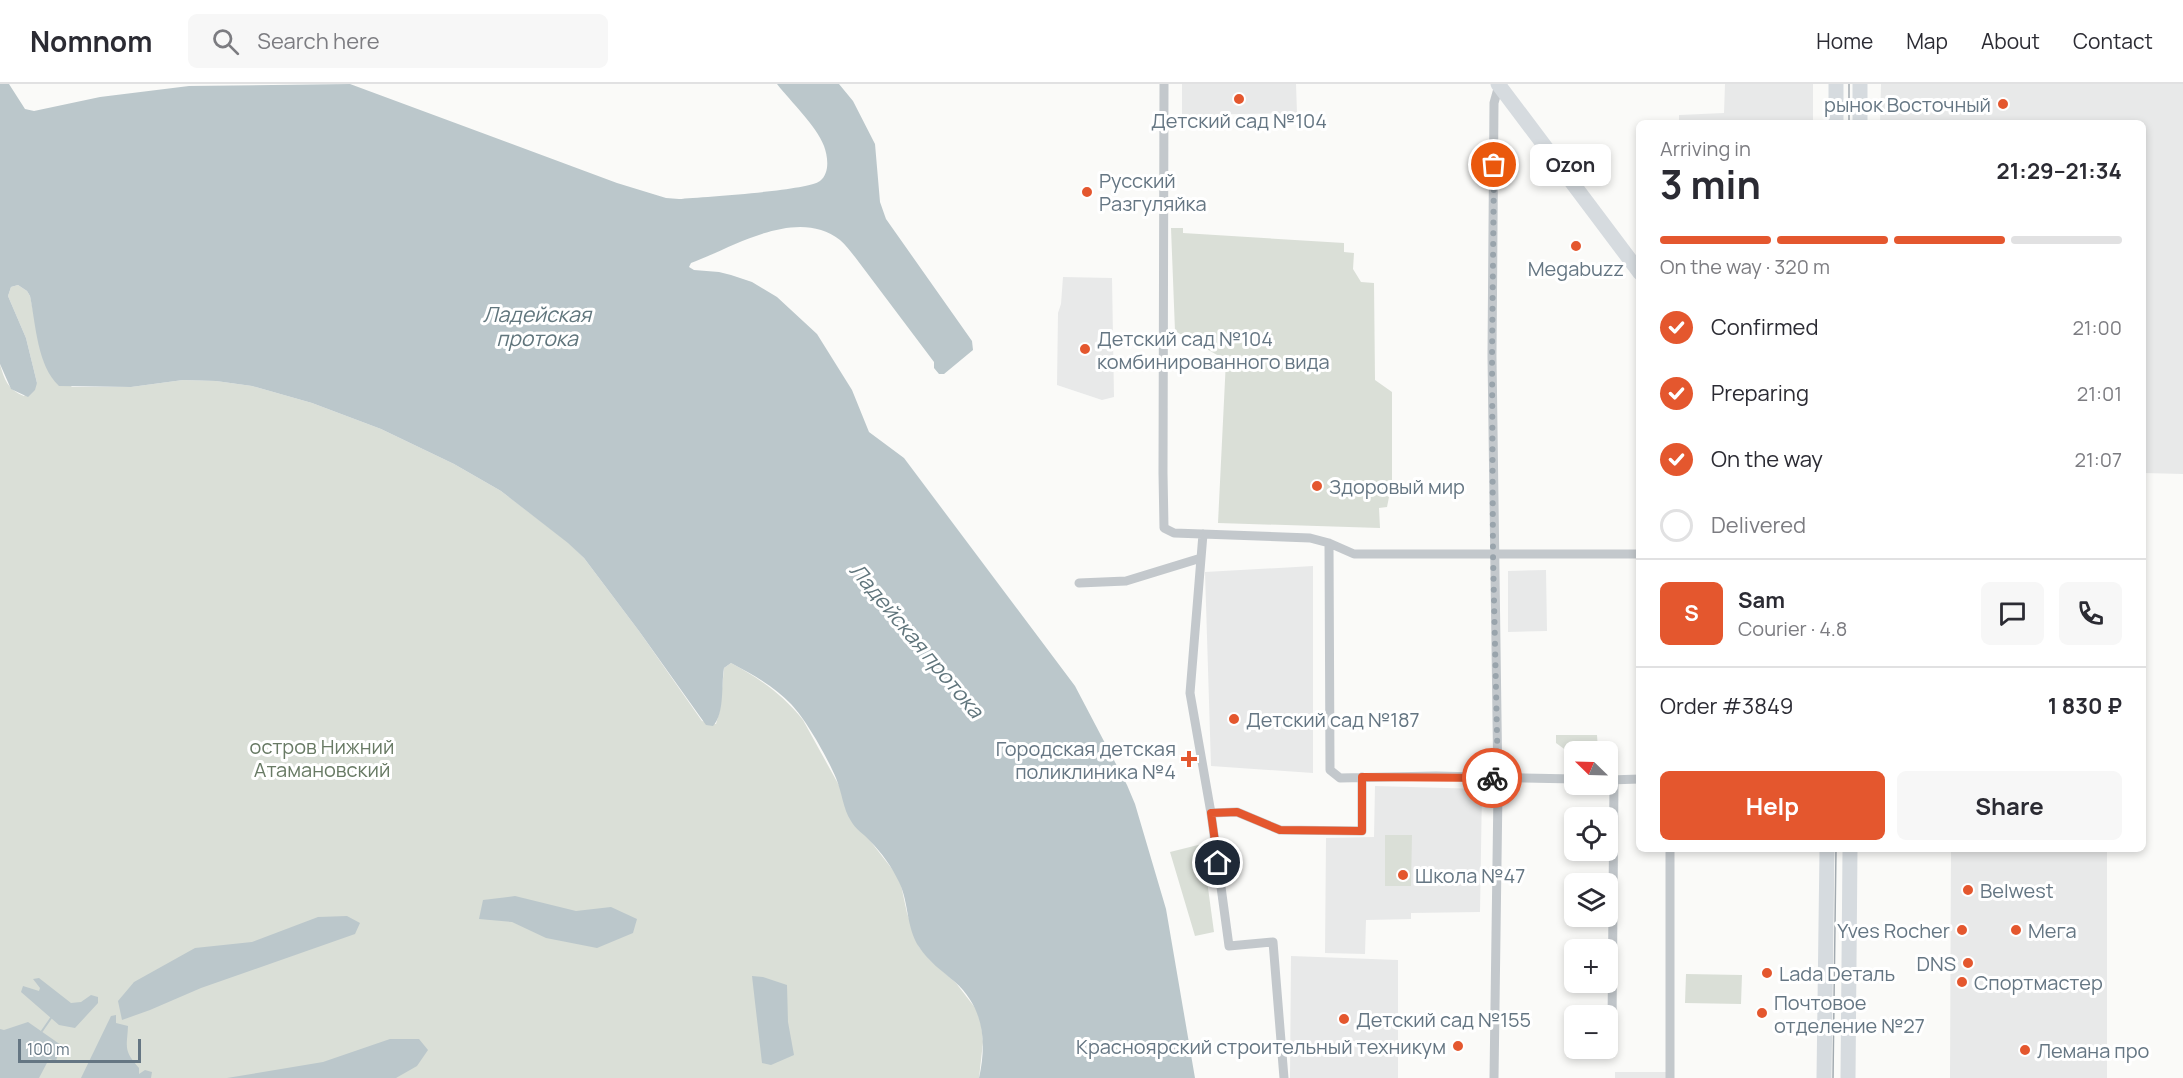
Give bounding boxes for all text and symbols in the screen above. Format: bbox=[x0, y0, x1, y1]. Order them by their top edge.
search box bbox=[188, 14, 608, 68]
text: Nomnom bbox=[30, 22, 152, 60]
icon: search bbox=[209, 25, 242, 58]
text: Search here bbox=[257, 26, 380, 56]
text: Home bbox=[1816, 27, 1873, 55]
text: Map bbox=[1906, 27, 1948, 55]
text: About bbox=[1981, 27, 2040, 55]
text: Contact bbox=[2073, 27, 2153, 55]
place label: рынок Восточный bbox=[1824, 91, 1991, 118]
marker: Детский сад №104 bbox=[1232, 92, 1246, 106]
marker: рынок Восточный bbox=[1996, 97, 2010, 111]
place label: Детский сад №104 bbox=[1151, 107, 1327, 134]
text: Arriving in bbox=[1660, 135, 1751, 162]
pin bbox=[1468, 139, 1519, 190]
callout: Ozon bbox=[1530, 144, 1611, 186]
icon: bag bbox=[1477, 148, 1510, 181]
text: Ozon bbox=[1546, 151, 1595, 178]
text: 21:29–21:34 bbox=[1997, 156, 2122, 186]
text: 3 min bbox=[1660, 157, 1761, 211]
place label: Русский Разгуляйка bbox=[1099, 167, 1207, 217]
marker: Русский Разгуляйка bbox=[1080, 185, 1094, 199]
marker: Megabuzz bbox=[1569, 239, 1583, 253]
text: On the way · 320 m bbox=[1660, 253, 1830, 280]
place label: Megabuzz bbox=[1528, 255, 1624, 282]
water label: Ладейская протока bbox=[483, 300, 593, 352]
icon: check bbox=[1660, 311, 1693, 344]
text: Confirmed bbox=[1711, 312, 1819, 342]
text: 21:00 bbox=[2072, 314, 2122, 341]
place label: Детский сад №104 комбинированного вида bbox=[1097, 325, 1330, 375]
marker: Детский сад №104 комбинированного вида bbox=[1078, 342, 1092, 356]
icon: check bbox=[1660, 377, 1693, 410]
text: Preparing bbox=[1711, 378, 1809, 408]
text: 21:01 bbox=[2077, 380, 2122, 407]
icon: check bbox=[1660, 443, 1693, 476]
text: On the way bbox=[1711, 444, 1823, 474]
text: 21:07 bbox=[2075, 446, 2122, 473]
place label: Здоровый мир bbox=[1329, 473, 1465, 500]
marker: Здоровый мир bbox=[1310, 479, 1324, 493]
text: Delivered bbox=[1711, 510, 1806, 540]
water label: Ладейская протока bbox=[844, 557, 991, 724]
button: chat bbox=[1981, 582, 2044, 645]
button: phone bbox=[2059, 582, 2122, 645]
text: Sam bbox=[1738, 585, 1785, 615]
text: S bbox=[1684, 598, 1699, 628]
text: Courier · 4.8 bbox=[1738, 615, 1847, 642]
text: Order #3849 bbox=[1660, 691, 1793, 721]
text: 1 830 ₽ bbox=[2048, 691, 2122, 721]
place label: Детский сад №187 bbox=[1246, 706, 1420, 733]
marker: Детский сад №187 bbox=[1227, 712, 1241, 726]
park label: остров Нижний Атамановский bbox=[250, 733, 394, 783]
place label: Городская детская поликлиника №4 bbox=[996, 735, 1176, 785]
north arrow bbox=[1564, 741, 1618, 795]
map controls bbox=[1564, 741, 1618, 1059]
courier bbox=[1462, 748, 1522, 808]
marker: Городская детская поликлиника №4 bbox=[1180, 750, 1198, 768]
icon: bike bbox=[1476, 762, 1509, 795]
button: Help bbox=[1660, 771, 1885, 840]
button: Share bbox=[1897, 771, 2122, 840]
button: locate bbox=[1564, 807, 1618, 861]
pin bbox=[1192, 837, 1243, 888]
icon: home bbox=[1201, 846, 1234, 879]
place label: Школа №47 bbox=[1415, 862, 1525, 889]
marker: Школа №47 bbox=[1396, 868, 1410, 882]
button: layers bbox=[1564, 873, 1618, 927]
place label: Belwest bbox=[1980, 877, 2054, 904]
marker: Belwest bbox=[1961, 883, 1975, 897]
place label: Yves Rocher bbox=[1837, 917, 1950, 944]
place label: Мега bbox=[2028, 917, 2077, 944]
marker: Yves Rocher bbox=[1955, 923, 1969, 937]
marker: Мега bbox=[2009, 923, 2023, 937]
button: + bbox=[1564, 939, 1618, 993]
place label: DNS bbox=[1917, 950, 1956, 977]
marker: DNS bbox=[1961, 956, 1975, 970]
place label: Lada Dеталь bbox=[1779, 960, 1895, 987]
marker: Lada Dеталь bbox=[1760, 966, 1774, 980]
place label: Спортмастер bbox=[1974, 969, 2103, 996]
marker: Спортмастер bbox=[1955, 975, 1969, 989]
place label: Почтовое отделение №27 bbox=[1774, 989, 1925, 1039]
button: − bbox=[1564, 1005, 1618, 1059]
place label: Детский сад №155 bbox=[1356, 1006, 1531, 1033]
marker: Почтовое отделение №27 bbox=[1755, 1006, 1769, 1020]
marker: Детский сад №155 bbox=[1337, 1012, 1351, 1026]
place label: Красноярский строительный техникум bbox=[1076, 1033, 1446, 1060]
scale bar bbox=[18, 1036, 141, 1064]
place label: Лемана про bbox=[2037, 1037, 2149, 1064]
text: 100 m bbox=[27, 1038, 70, 1060]
marker: Красноярский строительный техникум bbox=[1451, 1039, 1465, 1053]
marker: Лемана про bbox=[2018, 1043, 2032, 1057]

